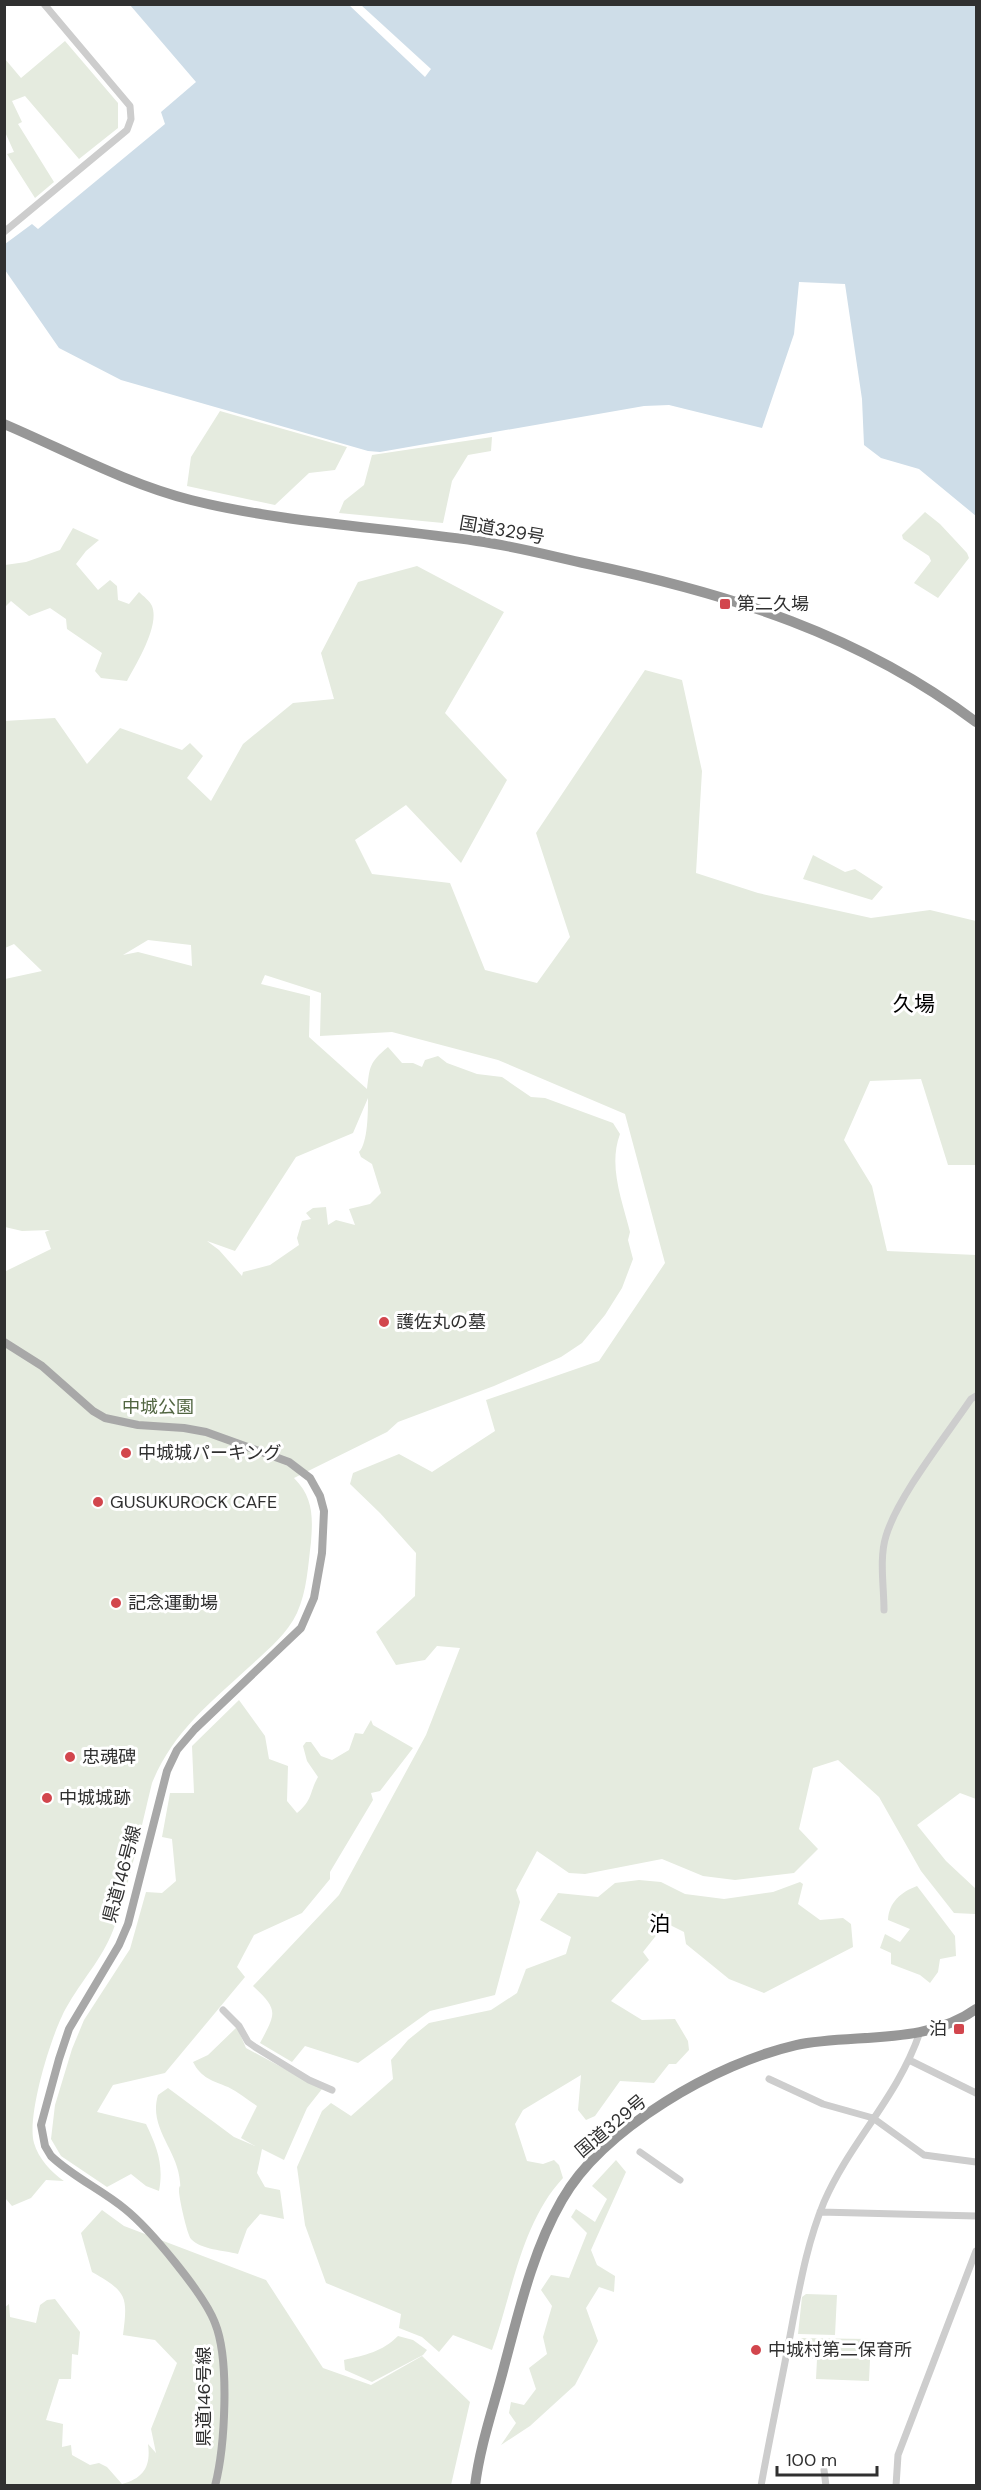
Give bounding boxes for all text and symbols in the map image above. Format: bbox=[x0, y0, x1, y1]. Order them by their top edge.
street label: 国道329号 bbox=[458, 511, 546, 549]
place label: 第二久場 bbox=[737, 592, 809, 616]
marker: 第二久場 bbox=[718, 597, 732, 611]
district label: 久場 bbox=[893, 990, 935, 1018]
place label: 護佐丸の墓 bbox=[396, 1310, 486, 1334]
marker: 護佐丸の墓 bbox=[377, 1315, 391, 1329]
park label: 中城公園 bbox=[122, 1395, 194, 1419]
place label: 中城城パーキング bbox=[138, 1441, 281, 1465]
marker: 中城城パーキング bbox=[119, 1446, 133, 1460]
place label: GUSUKUROCK CAFE bbox=[110, 1490, 277, 1514]
marker: GUSUKUROCK CAFE bbox=[91, 1495, 105, 1509]
place label: 記念運動場 bbox=[128, 1591, 218, 1615]
marker: 記念運動場 bbox=[109, 1596, 123, 1610]
place label: 忠魂碑 bbox=[82, 1745, 136, 1769]
marker: 忠魂碑 bbox=[63, 1750, 77, 1764]
place label: 中城城跡 bbox=[59, 1786, 131, 1810]
marker: 中城城跡 bbox=[40, 1791, 54, 1805]
street label: 県道146号線 bbox=[97, 1823, 147, 1925]
district label: 泊 bbox=[650, 1910, 671, 1938]
place label: 泊 bbox=[929, 2017, 947, 2041]
marker: 泊 bbox=[952, 2022, 966, 2036]
street label: 国道329号 bbox=[570, 2089, 652, 2163]
place label: 中城村第二保育所 bbox=[768, 2338, 912, 2362]
marker: 中城村第二保育所 bbox=[749, 2343, 763, 2357]
street label: 県道146号線 bbox=[192, 2347, 216, 2447]
scale bar bbox=[777, 2439, 878, 2477]
text: 100 m bbox=[786, 2448, 837, 2472]

